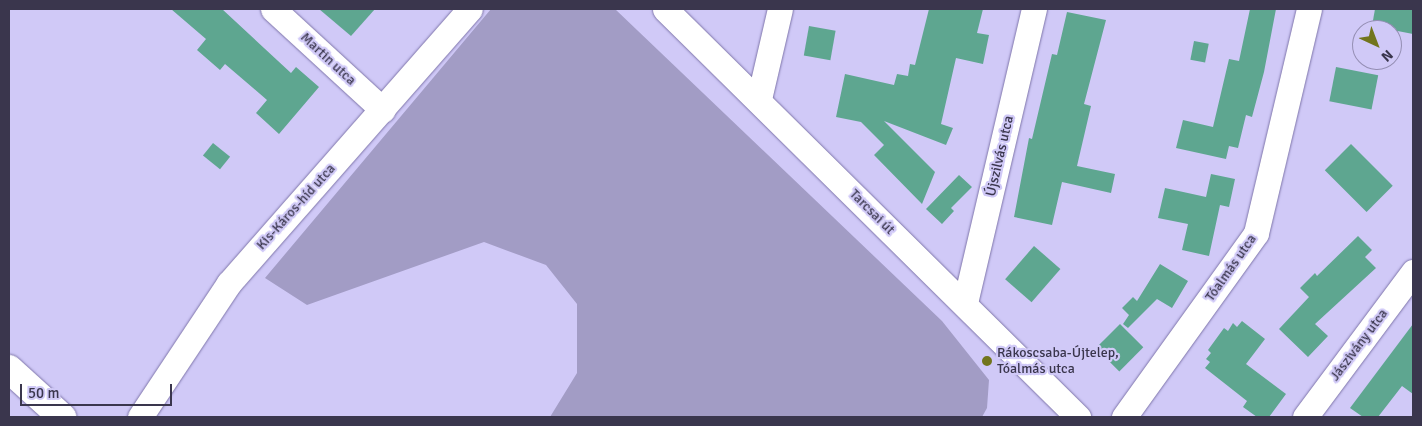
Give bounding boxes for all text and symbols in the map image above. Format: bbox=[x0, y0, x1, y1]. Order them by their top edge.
north arrow bbox=[1352, 20, 1402, 70]
street label: Martin utca bbox=[297, 29, 359, 89]
text: N bbox=[1378, 46, 1396, 65]
street label: Újszilvás utca bbox=[983, 114, 1017, 198]
street label: Kis-Káros-híd utca bbox=[253, 161, 339, 253]
street label: Tarcsai út bbox=[846, 186, 898, 238]
street label: Tóalmás utca bbox=[1202, 231, 1260, 305]
street label: Jászivány utca bbox=[1327, 306, 1391, 384]
place label: Rákoscsaba-Újtelep, Tóalmás utca bbox=[997, 345, 1119, 378]
marker: Rákoscsaba-Újtelep, Tóalmás utca bbox=[981, 355, 993, 367]
scale bar bbox=[22, 374, 175, 406]
text: 50 m bbox=[28, 384, 59, 402]

